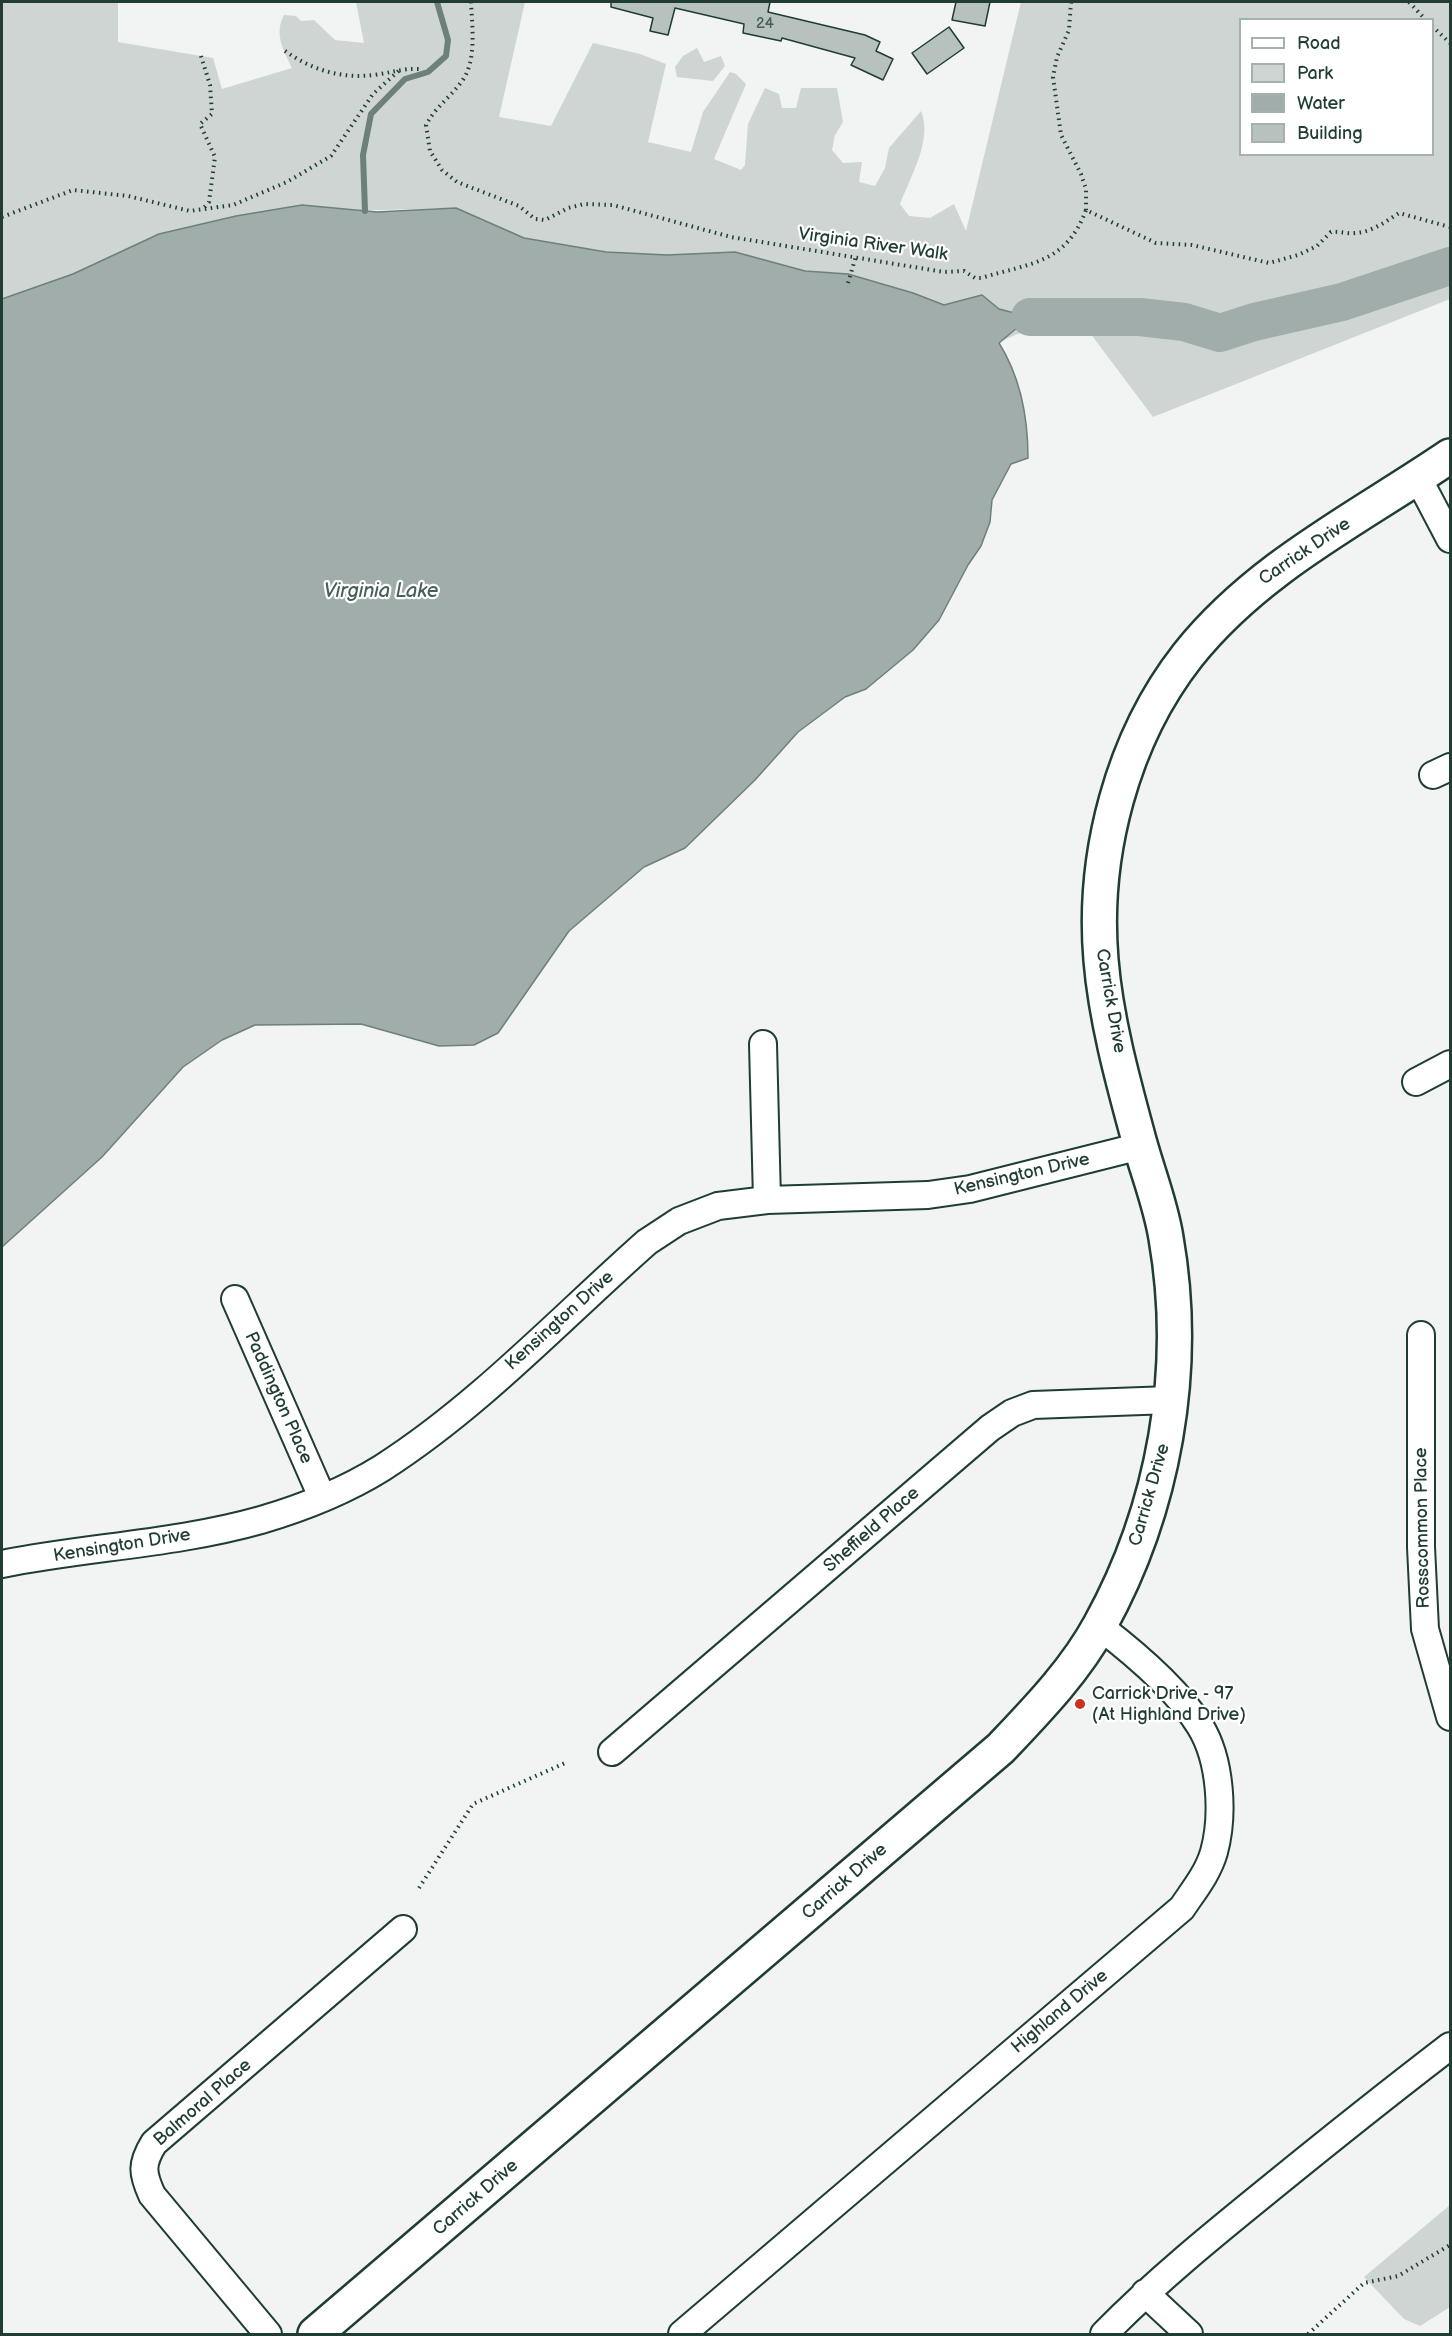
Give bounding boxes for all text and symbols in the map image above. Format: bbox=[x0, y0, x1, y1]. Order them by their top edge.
house number: 24 bbox=[756, 15, 774, 33]
legend bbox=[1239, 18, 1434, 156]
text: Road bbox=[1297, 33, 1341, 54]
text: Park bbox=[1297, 63, 1333, 84]
text: Water bbox=[1297, 93, 1345, 114]
text: Building bbox=[1297, 123, 1363, 144]
street label: Virginia River Walk bbox=[797, 224, 949, 266]
street label: Carrick Drive bbox=[1255, 513, 1355, 591]
water label: Virginia Lake bbox=[324, 580, 438, 604]
street label: Carrick Drive bbox=[1090, 947, 1130, 1055]
street label: Kensington Drive bbox=[952, 1149, 1092, 1201]
street label: Kensington Drive bbox=[501, 1267, 619, 1375]
street label: Paddington Place bbox=[239, 1329, 317, 1467]
street label: Carrick Drive bbox=[1125, 1441, 1175, 1549]
street label: Rosscommon Place bbox=[1411, 1447, 1435, 1609]
street label: Sheffield Place bbox=[820, 1483, 924, 1577]
street label: Kensington Drive bbox=[52, 1525, 192, 1567]
place label: Carrick Drive - 97 (At Highland Drive) bbox=[1092, 1683, 1246, 1726]
marker: Carrick Drive - 97 (At Highland Drive) bbox=[1073, 1697, 1087, 1711]
street label: Carrick Drive bbox=[798, 1839, 892, 1925]
street label: Highland Drive bbox=[1007, 1965, 1113, 2059]
street label: Balmoral Place bbox=[150, 2055, 256, 2151]
street label: Carrick Drive bbox=[429, 2155, 523, 2241]

